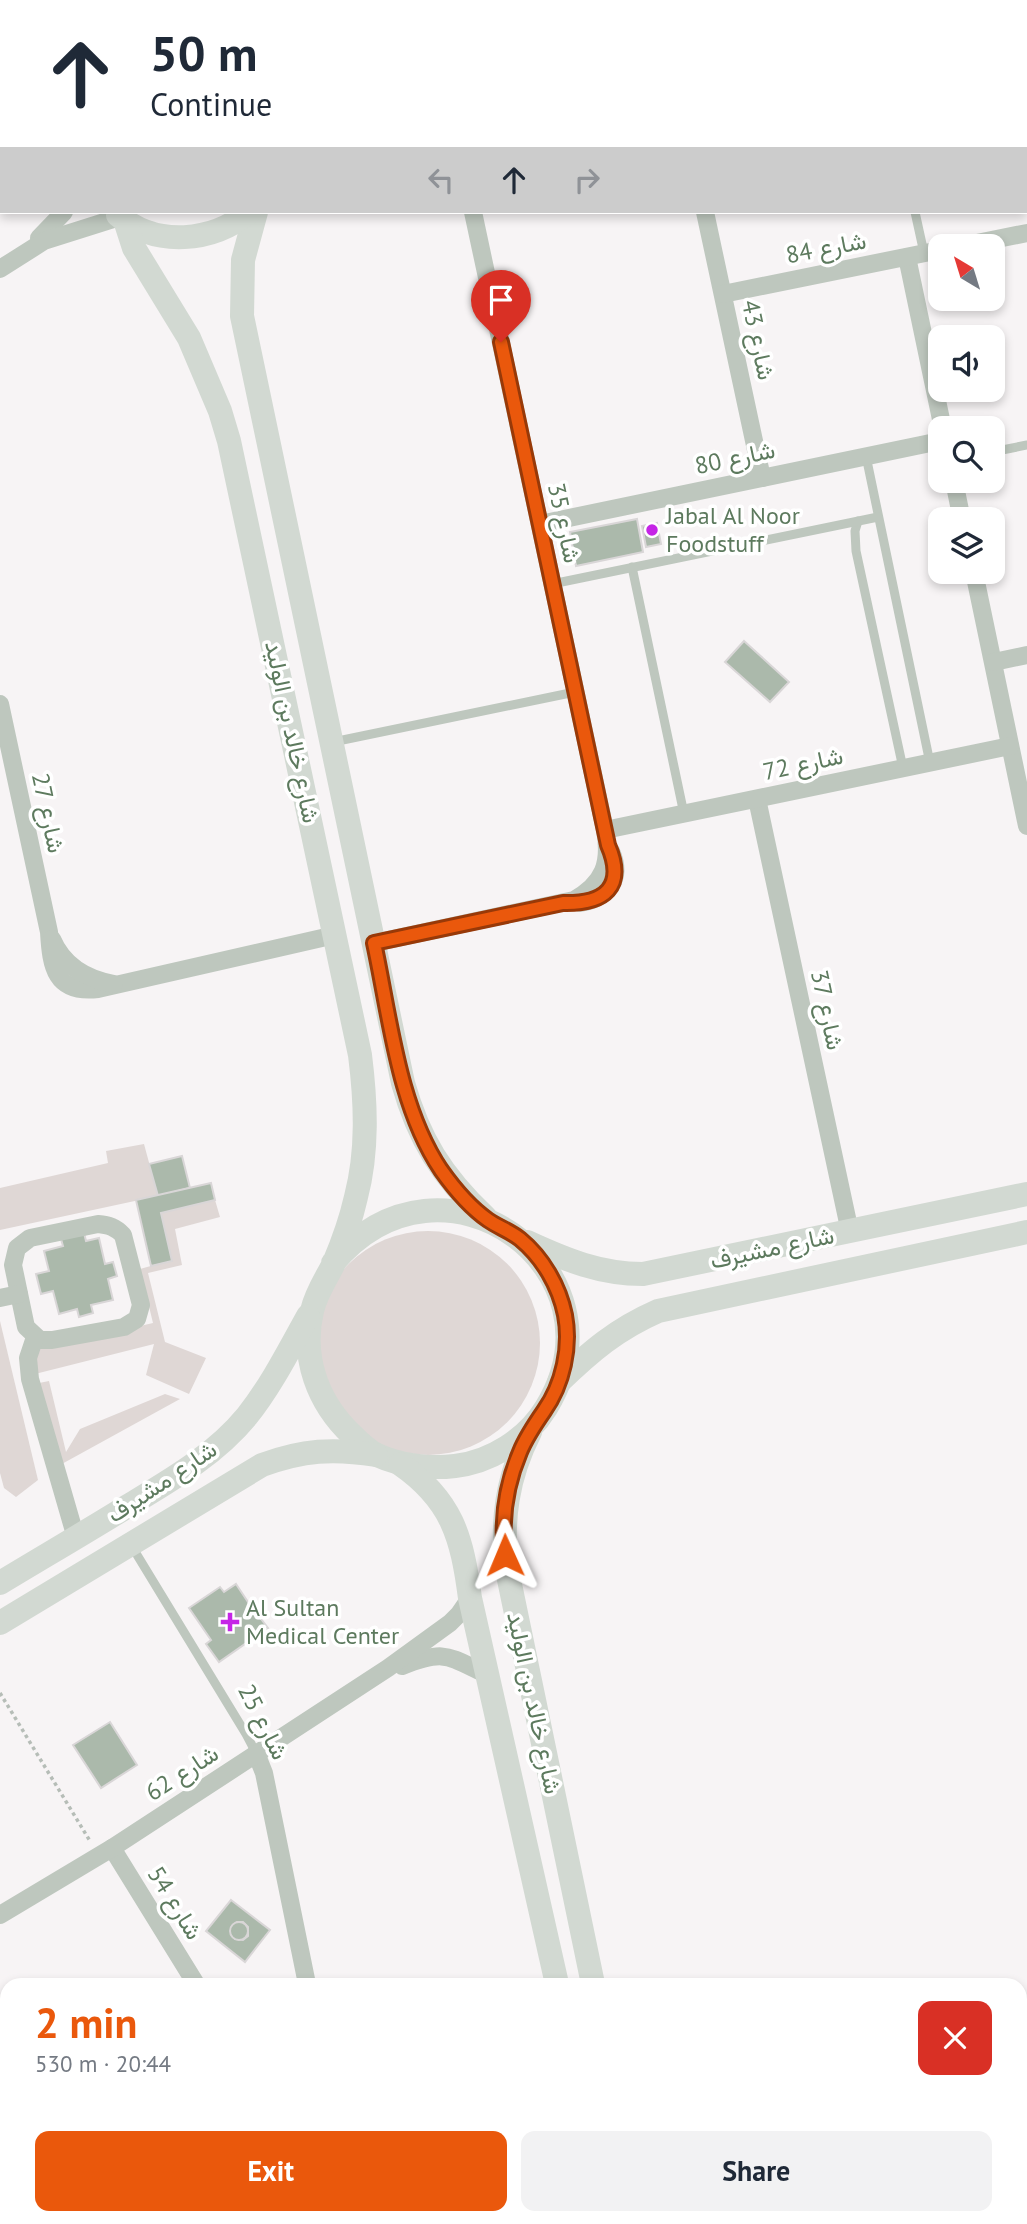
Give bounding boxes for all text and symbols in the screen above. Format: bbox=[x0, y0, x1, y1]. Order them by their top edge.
text: 50 m bbox=[150, 21, 257, 85]
icon: ahead bbox=[35, 28, 126, 119]
text: Continue bbox=[150, 83, 272, 125]
icon: left bbox=[422, 161, 460, 199]
icon: ahead bbox=[495, 161, 533, 199]
icon: right bbox=[568, 161, 606, 199]
street label: شارع 84 bbox=[783, 225, 869, 271]
north arrow bbox=[928, 234, 1004, 312]
map controls bbox=[928, 234, 1005, 584]
pin bbox=[471, 270, 531, 342]
icon: arrive bbox=[482, 281, 520, 319]
street label: شارع 43 bbox=[734, 297, 782, 383]
button: sound bbox=[928, 325, 1005, 402]
button: search bbox=[928, 416, 1005, 493]
street label: شارع 80 bbox=[692, 434, 778, 482]
street label: شارع 35 bbox=[540, 480, 588, 566]
place label: Jabal Al Noor Foodstuff bbox=[665, 500, 800, 559]
button: layers bbox=[928, 507, 1005, 584]
marker: Jabal Al Noor Foodstuff bbox=[644, 522, 660, 538]
street label: شارع خالد بن الوليد bbox=[257, 638, 327, 826]
street label: شارع 72 bbox=[760, 740, 846, 788]
street label: شارع 27 bbox=[24, 770, 72, 856]
street label: شارع 37 bbox=[803, 967, 851, 1053]
street label: شارع مشيرف bbox=[707, 1219, 837, 1277]
street label: شارع مشيرف bbox=[101, 1434, 223, 1530]
position arrow bbox=[468, 1518, 542, 1592]
place label: Al Sultan Medical Center bbox=[246, 1592, 399, 1651]
street label: شارع خالد بن الوليد bbox=[499, 1609, 569, 1797]
marker: Al Sultan Medical Center bbox=[220, 1612, 240, 1632]
street label: شارع 25 bbox=[230, 1679, 296, 1765]
street label: شارع 62 bbox=[139, 1738, 225, 1808]
street label: شارع 54 bbox=[140, 1860, 210, 1946]
text: 2 min bbox=[35, 1995, 137, 2050]
button: close bbox=[918, 2001, 992, 2075]
text: 530 m · 20:44 bbox=[35, 2049, 171, 2078]
button: Exit bbox=[35, 2131, 507, 2211]
button: Share bbox=[521, 2131, 992, 2211]

